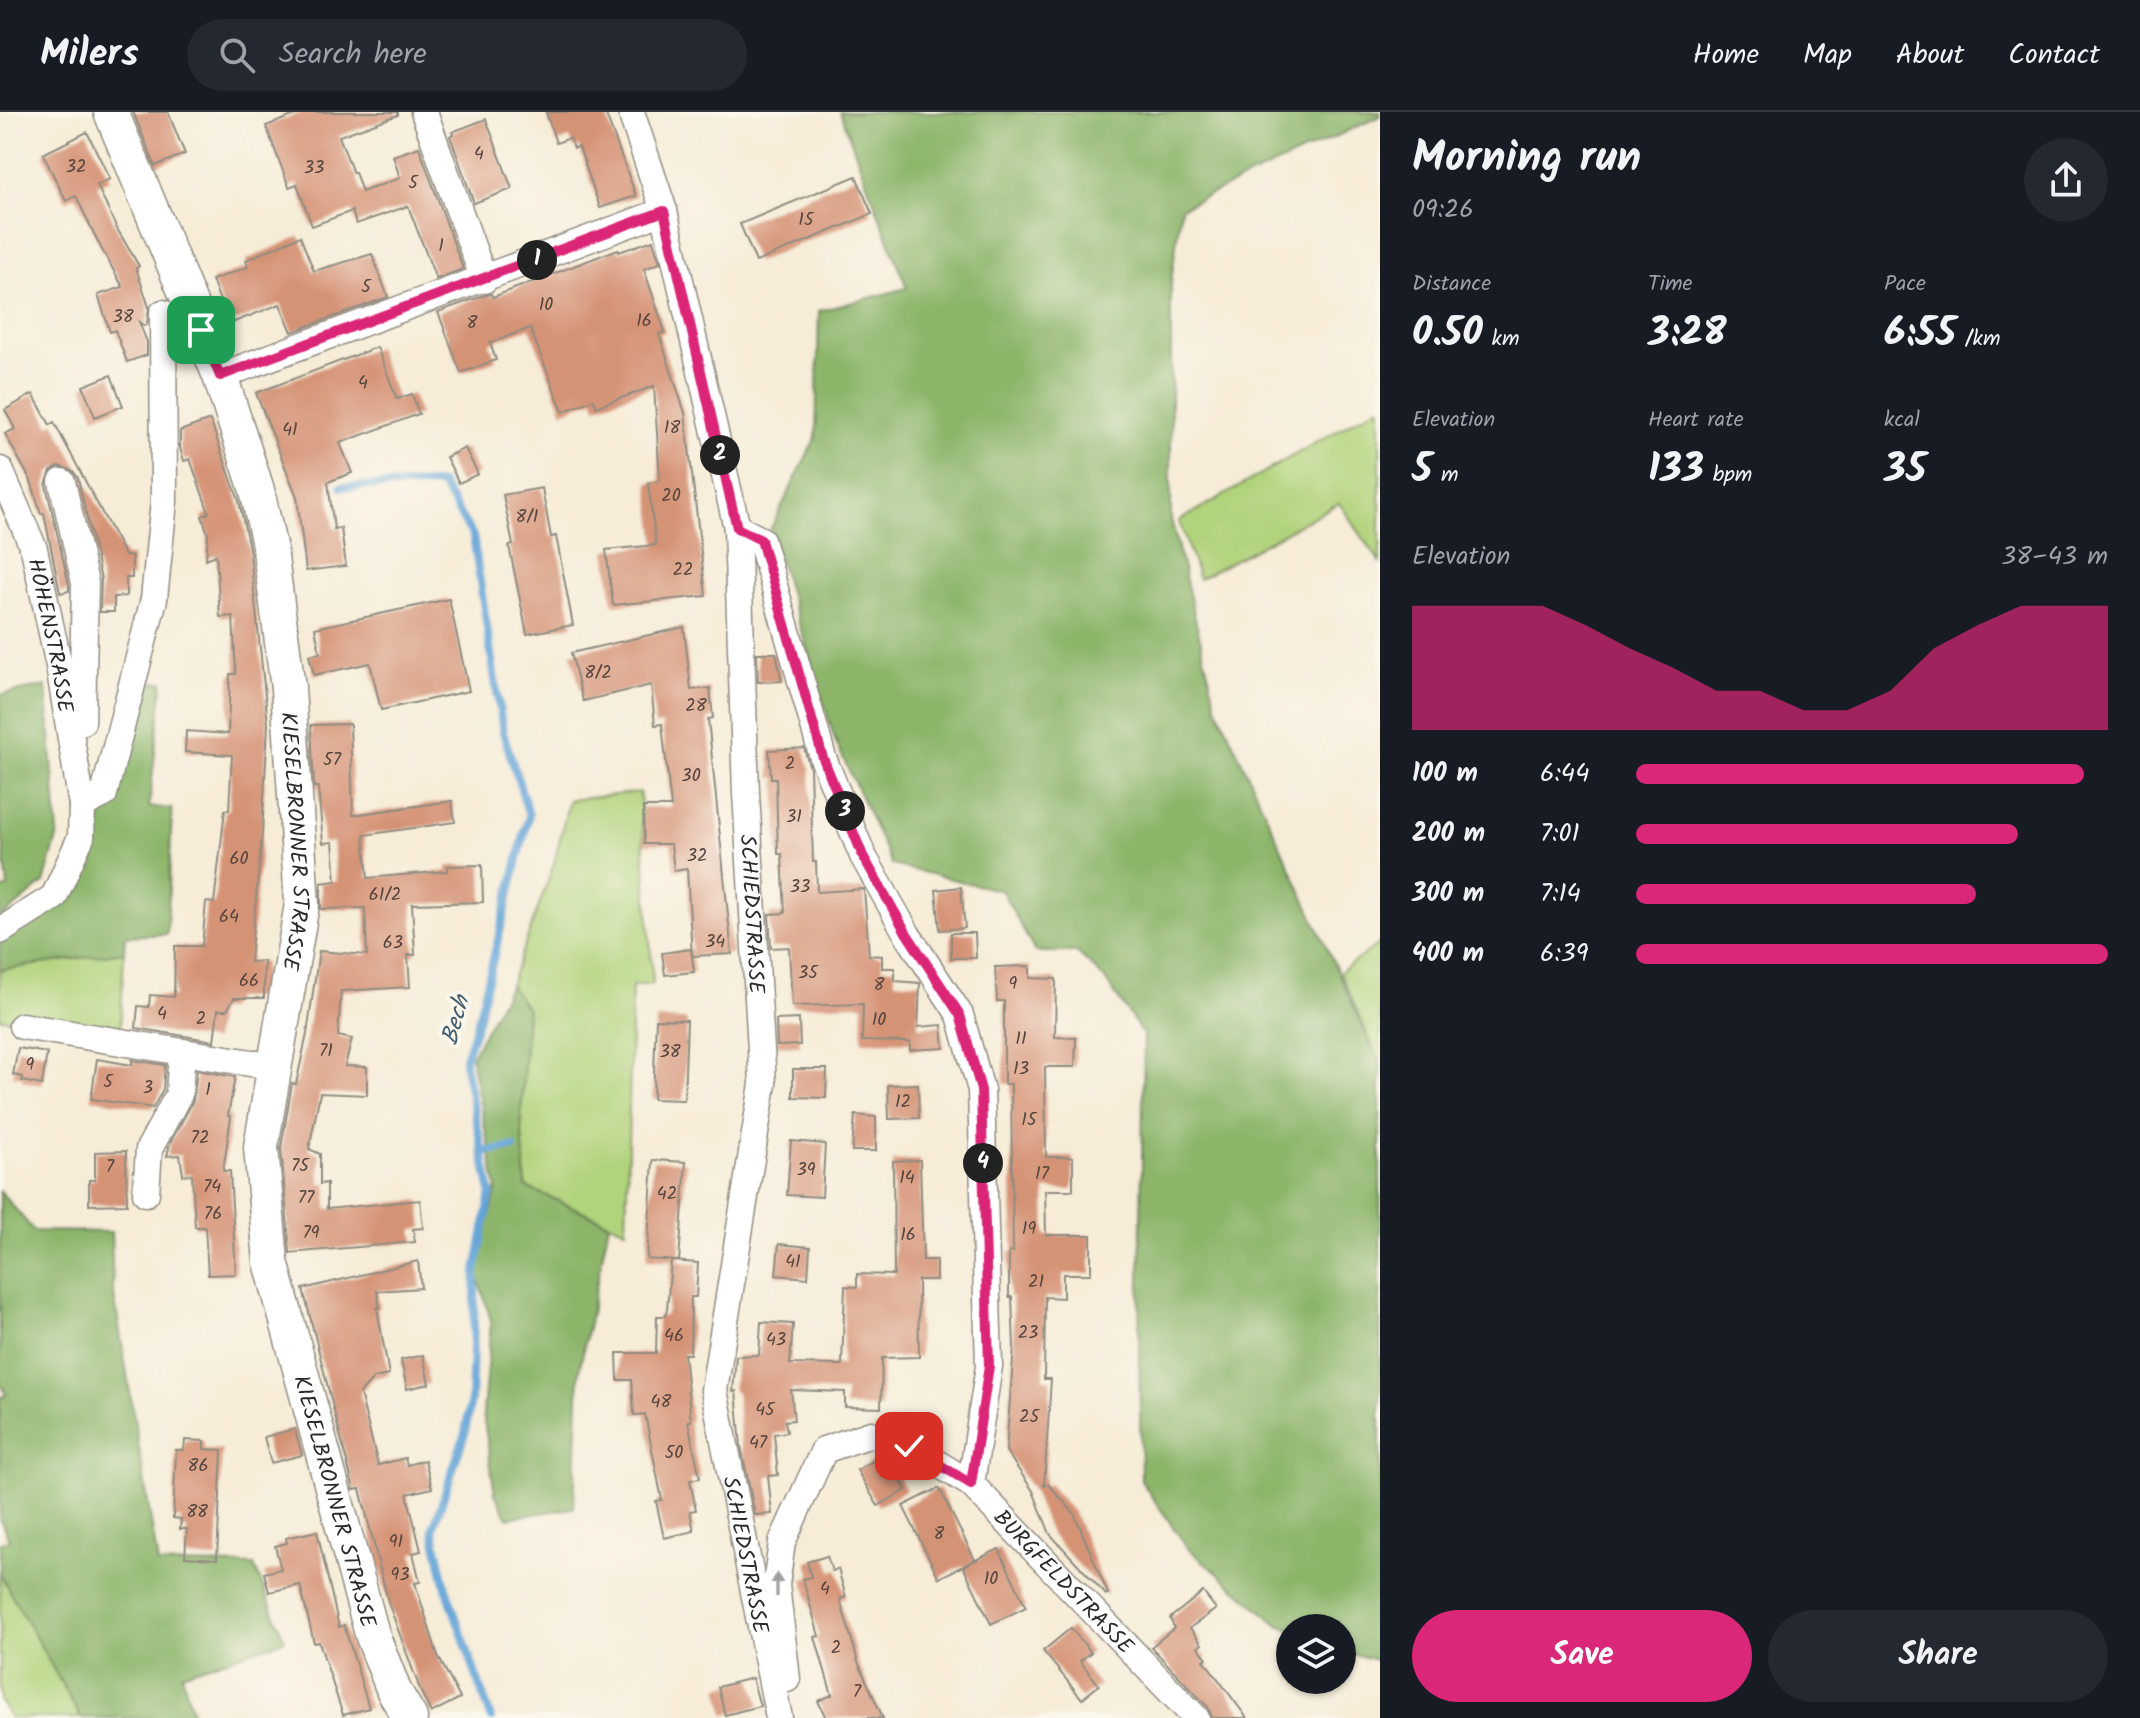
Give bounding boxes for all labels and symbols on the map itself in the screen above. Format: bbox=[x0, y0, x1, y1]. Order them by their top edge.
house number: 4 bbox=[474, 140, 484, 169]
house number: 32 bbox=[66, 153, 86, 182]
house number: 33 bbox=[304, 154, 324, 183]
house number: 5 bbox=[408, 169, 419, 198]
house number: 15 bbox=[798, 206, 815, 235]
house number: 1 bbox=[438, 232, 444, 261]
pin: 1 bbox=[517, 240, 557, 280]
house number: 5 bbox=[361, 273, 372, 302]
house number: 10 bbox=[539, 291, 553, 320]
pin bbox=[167, 296, 235, 364]
house number: 38 bbox=[112, 303, 134, 332]
house number: 16 bbox=[636, 307, 652, 336]
house number: 8 bbox=[467, 309, 478, 338]
house number: 4 bbox=[358, 369, 368, 398]
house number: 18 bbox=[664, 414, 680, 443]
house number: 41 bbox=[282, 416, 298, 445]
pin: 2 bbox=[700, 435, 740, 475]
house number: 20 bbox=[661, 482, 681, 511]
house number: 8/1 bbox=[516, 503, 538, 532]
street label: HÖHENSTRASSE bbox=[16, 555, 82, 716]
house number: 22 bbox=[673, 556, 693, 585]
house number: 8/2 bbox=[584, 659, 612, 688]
house number: 28 bbox=[685, 692, 707, 721]
street label: KIESELBRONNER STRASSE bbox=[270, 711, 317, 974]
house number: 57 bbox=[323, 746, 342, 775]
house number: 2 bbox=[785, 750, 795, 779]
house number: 30 bbox=[681, 762, 701, 791]
pin: 3 bbox=[825, 791, 865, 831]
house number: 31 bbox=[786, 803, 802, 832]
street label: SCHIEDSTRASSE bbox=[728, 833, 773, 996]
house number: 32 bbox=[687, 842, 707, 871]
house number: 60 bbox=[229, 845, 249, 874]
house number: 33 bbox=[790, 873, 810, 902]
house number: 61/2 bbox=[369, 881, 401, 910]
house number: 64 bbox=[219, 903, 239, 932]
house number: 34 bbox=[705, 928, 725, 957]
house number: 63 bbox=[383, 929, 403, 958]
house number: 35 bbox=[798, 959, 819, 988]
house number: 66 bbox=[239, 967, 259, 996]
house number: 9 bbox=[1009, 970, 1018, 999]
house number: 8 bbox=[874, 971, 885, 1000]
water label: Bech bbox=[431, 989, 482, 1049]
house number: 4 bbox=[157, 1000, 167, 1029]
house number: 2 bbox=[196, 1005, 206, 1034]
house number: 10 bbox=[872, 1006, 886, 1035]
house number: 11 bbox=[1015, 1025, 1027, 1054]
house number: 71 bbox=[319, 1037, 333, 1066]
house number: 38 bbox=[659, 1038, 681, 1067]
house number: 9 bbox=[26, 1051, 35, 1080]
house number: 13 bbox=[1013, 1055, 1029, 1084]
house number: 5 bbox=[103, 1068, 114, 1097]
house number: 3 bbox=[143, 1074, 153, 1103]
house number: 1 bbox=[205, 1076, 211, 1105]
house number: 12 bbox=[895, 1088, 911, 1117]
house number: 15 bbox=[1021, 1106, 1038, 1135]
house number: 72 bbox=[191, 1124, 209, 1153]
pin: 4 bbox=[963, 1143, 1003, 1183]
house number: 75 bbox=[291, 1152, 310, 1181]
house number: 7 bbox=[106, 1153, 115, 1182]
house number: 39 bbox=[796, 1156, 816, 1185]
house number: 17 bbox=[1035, 1160, 1050, 1189]
house number: 14 bbox=[899, 1164, 915, 1193]
house number: 74 bbox=[203, 1173, 221, 1202]
house number: 42 bbox=[657, 1180, 677, 1209]
house number: 77 bbox=[298, 1184, 315, 1213]
house number: 76 bbox=[204, 1200, 222, 1229]
house number: 19 bbox=[1022, 1215, 1036, 1244]
house number: 79 bbox=[302, 1219, 320, 1248]
house number: 16 bbox=[900, 1221, 916, 1250]
house number: 41 bbox=[785, 1248, 801, 1277]
house number: 21 bbox=[1028, 1268, 1044, 1297]
house number: 23 bbox=[1018, 1319, 1038, 1348]
house number: 46 bbox=[664, 1322, 684, 1351]
house number: 43 bbox=[766, 1326, 786, 1355]
street label: KIESELBRONNER STRASSE bbox=[283, 1372, 385, 1633]
house number: 48 bbox=[651, 1388, 672, 1417]
house number: 45 bbox=[755, 1396, 776, 1425]
house number: 25 bbox=[1019, 1403, 1040, 1432]
pin bbox=[875, 1412, 943, 1480]
house number: 47 bbox=[749, 1429, 768, 1458]
house number: 50 bbox=[665, 1439, 683, 1468]
house number: 86 bbox=[188, 1452, 208, 1481]
street label: SCHIEDSTRASSE bbox=[711, 1473, 777, 1638]
house number: 88 bbox=[186, 1498, 208, 1527]
street label: BURGFELDSTRASSE bbox=[984, 1502, 1142, 1664]
house number: 8 bbox=[934, 1520, 945, 1549]
house number: 91 bbox=[389, 1528, 403, 1557]
house number: 93 bbox=[390, 1561, 410, 1590]
house number: 10 bbox=[984, 1565, 998, 1594]
one-way arrow bbox=[771, 1572, 784, 1597]
house number: 4 bbox=[820, 1575, 830, 1604]
house number: 2 bbox=[831, 1634, 841, 1663]
house number: 7 bbox=[853, 1678, 862, 1707]

